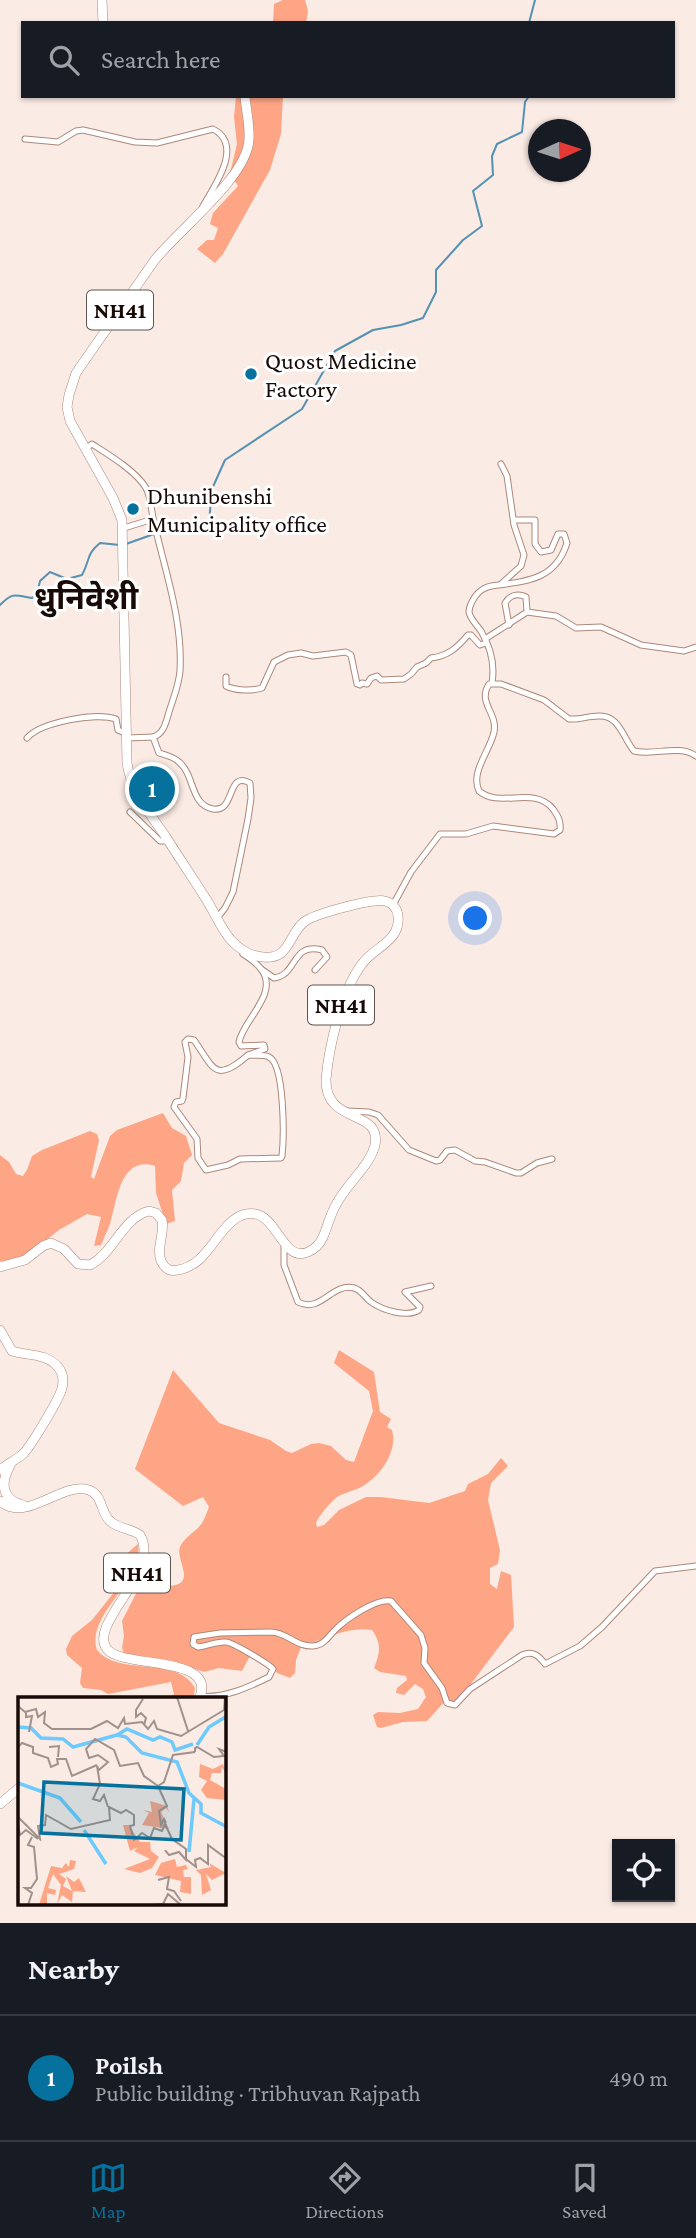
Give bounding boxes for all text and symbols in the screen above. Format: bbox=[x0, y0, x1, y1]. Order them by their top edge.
search box bbox=[21, 21, 675, 98]
icon: search bbox=[45, 41, 83, 79]
text: Search here bbox=[101, 45, 220, 74]
north arrow bbox=[528, 119, 591, 182]
road number: NH41 bbox=[87, 290, 153, 330]
place label: Quost Medicine Factory bbox=[265, 347, 417, 402]
marker: Quost Medicine Factory bbox=[243, 366, 259, 382]
place label: Dhunibenshi Municipality office bbox=[147, 482, 327, 537]
marker: Dhunibenshi Municipality office bbox=[125, 501, 141, 517]
district label: धुनिवेशी bbox=[34, 580, 139, 618]
pin: 1 bbox=[129, 763, 175, 815]
your location bbox=[458, 901, 492, 935]
road number: NH41 bbox=[308, 986, 374, 1024]
road number: NH41 bbox=[104, 1554, 170, 1592]
inset map bbox=[18, 1697, 226, 1906]
map controls bbox=[612, 1839, 675, 1902]
button: locate bbox=[612, 1839, 675, 1902]
text: Nearby bbox=[28, 1952, 119, 1985]
text: Poilsh bbox=[95, 2051, 163, 2080]
text: 1 bbox=[47, 2065, 55, 2091]
text: 490 m bbox=[609, 2065, 668, 2091]
text: Public building · Tribhuvan Rajpath bbox=[95, 2080, 421, 2106]
tab: Map bbox=[89, 2159, 127, 2222]
tab: Directions bbox=[305, 2159, 384, 2222]
tab: Saved bbox=[562, 2159, 607, 2222]

